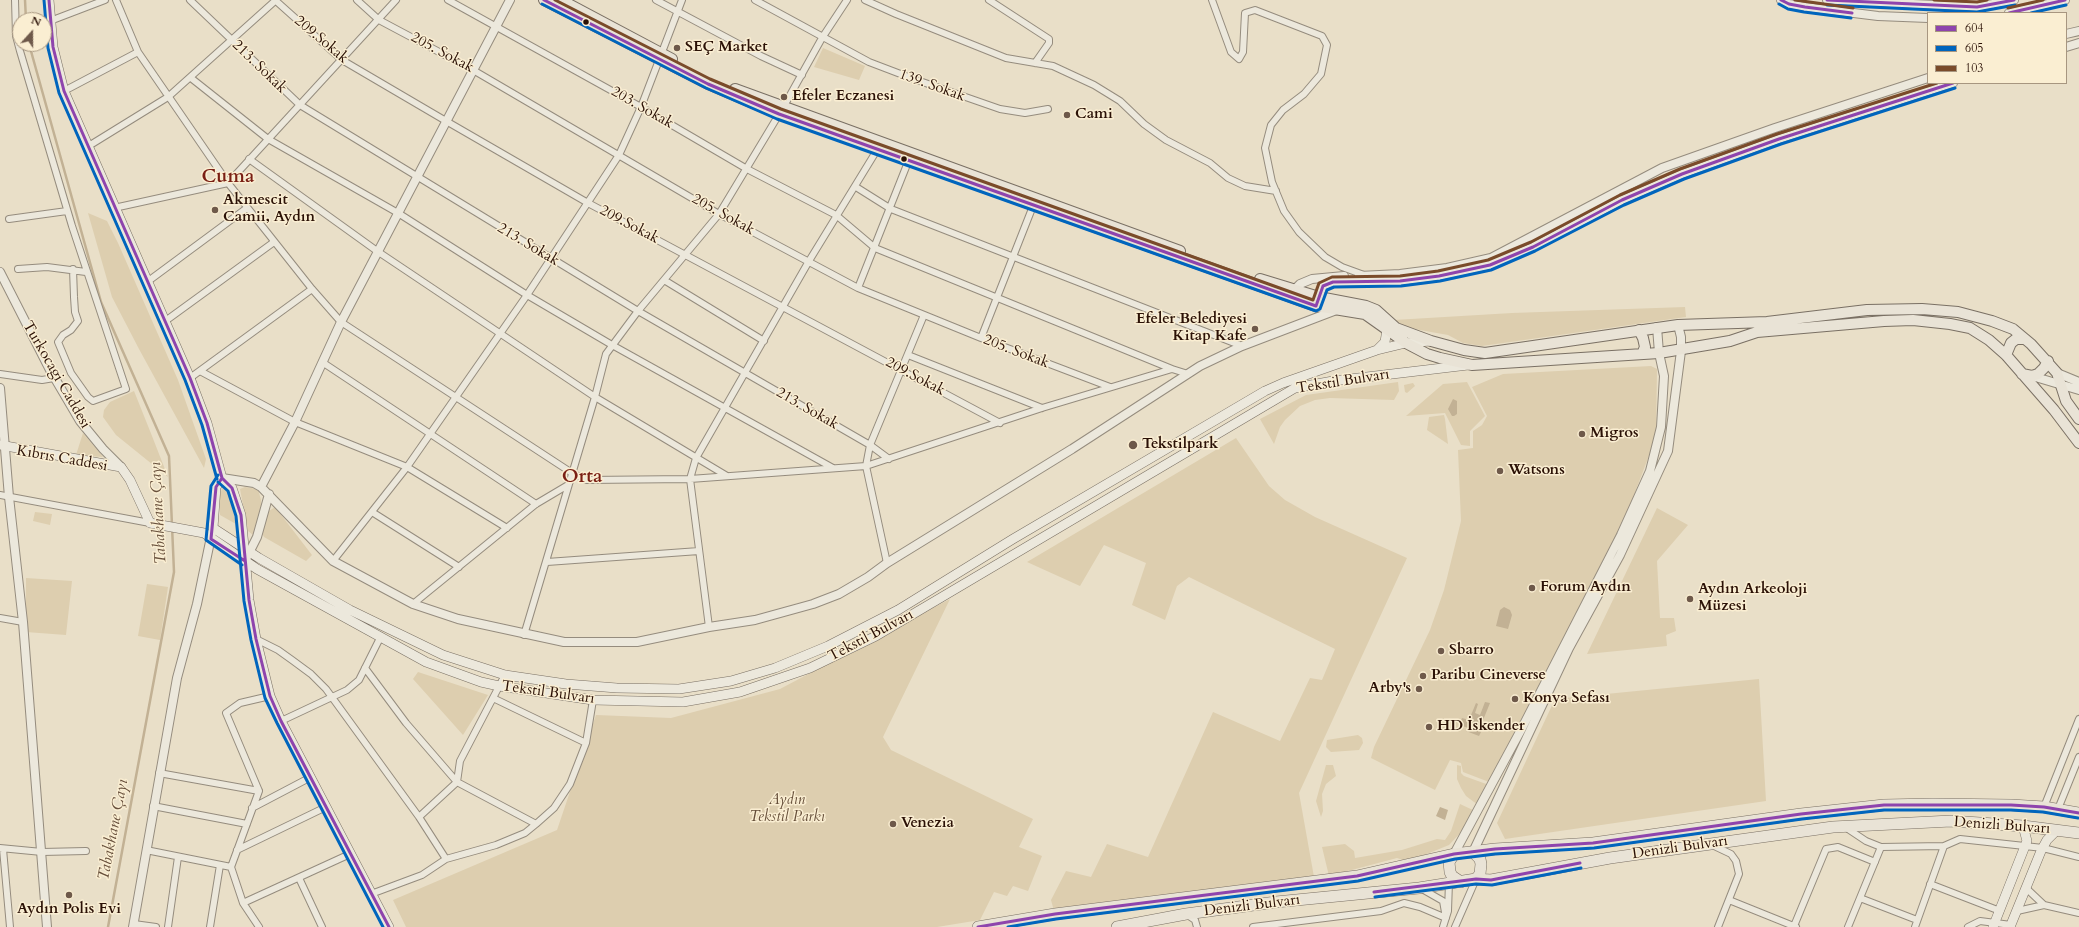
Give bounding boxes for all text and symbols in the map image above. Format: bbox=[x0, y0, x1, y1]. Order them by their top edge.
north arrow bbox=[12, 12, 52, 52]
street label: 209.Sokak bbox=[290, 12, 352, 68]
legend bbox=[1927, 12, 2067, 84]
text: N bbox=[29, 13, 43, 30]
unlabelled marker bbox=[581, 17, 591, 27]
text: 604 bbox=[1965, 20, 1983, 36]
street label: 205. Sokak bbox=[407, 29, 477, 77]
street label: 213. Sokak bbox=[228, 37, 290, 97]
place label: SEÇ Market bbox=[685, 39, 768, 57]
text: 605 bbox=[1965, 40, 1983, 56]
marker: SEÇ Market bbox=[672, 43, 682, 53]
text: 103 bbox=[1965, 60, 1983, 76]
street label: 139. Sokak bbox=[896, 66, 968, 106]
street label: 203. Sokak bbox=[608, 83, 676, 133]
place label: Efeler Eczanesi bbox=[792, 88, 894, 106]
marker: Efeler Eczanesi bbox=[779, 92, 789, 102]
place label: Cami bbox=[1075, 106, 1113, 124]
marker: Cami bbox=[1062, 110, 1072, 120]
unlabelled marker bbox=[899, 154, 909, 164]
district label: Cuma bbox=[202, 167, 254, 189]
street label: 205. Sokak bbox=[688, 190, 758, 240]
place label: Akmescit Camii, Aydın bbox=[223, 192, 315, 227]
street label: 209.Sokak bbox=[596, 202, 662, 248]
marker: Akmescit Camii, Aydın bbox=[210, 205, 220, 215]
street label: 213. Sokak bbox=[494, 220, 562, 270]
place label: Efeler Belediyesi Kitap Kafe bbox=[1136, 311, 1247, 346]
street label: Turkocagi Caddesi bbox=[18, 318, 94, 432]
marker: Efeler Belediyesi Kitap Kafe bbox=[1250, 324, 1260, 334]
street label: 205. Sokak bbox=[981, 331, 1051, 373]
street label: 209.Sokak bbox=[882, 354, 948, 400]
street label: Tekstil Bulvarı bbox=[1295, 366, 1391, 398]
street label: 213. Sokak bbox=[773, 384, 841, 434]
place label: Migros bbox=[1590, 425, 1639, 443]
marker: Migros bbox=[1577, 429, 1587, 439]
place label: Tekstilpark bbox=[1142, 436, 1218, 454]
marker: Tekstilpark bbox=[1127, 439, 1139, 451]
street label: Kıbrıs Caddesi bbox=[15, 442, 109, 476]
water label: Tabakhane Çayı bbox=[147, 461, 171, 565]
place label: Watsons bbox=[1508, 462, 1565, 480]
marker: Watsons bbox=[1495, 466, 1505, 476]
district label: Orta bbox=[562, 467, 602, 489]
place label: Forum Aydın bbox=[1540, 579, 1631, 597]
place label: Aydın Arkeoloji Müzesi bbox=[1698, 581, 1807, 616]
marker: Forum Aydın bbox=[1527, 583, 1537, 593]
marker: Aydın Arkeoloji Müzesi bbox=[1685, 594, 1695, 604]
street label: Tekstil Bulvarı bbox=[825, 606, 917, 666]
place label: Sbarro bbox=[1449, 642, 1494, 660]
marker: Sbarro bbox=[1436, 646, 1446, 656]
place label: Paribu Cineverse bbox=[1431, 667, 1546, 685]
marker: Paribu Cineverse bbox=[1418, 671, 1428, 681]
street label: Tekstil Bulvarı bbox=[500, 678, 596, 708]
place label: Arby's bbox=[1369, 680, 1411, 698]
marker: Arby's bbox=[1414, 684, 1424, 694]
place label: Konya Sefası bbox=[1523, 690, 1610, 708]
marker: Konya Sefası bbox=[1510, 694, 1520, 704]
place label: HD İskender bbox=[1437, 718, 1525, 736]
marker: HD İskender bbox=[1424, 722, 1434, 732]
water label: Tabakhane Çayı bbox=[95, 778, 133, 882]
park label: Aydın Tekstil Parkı bbox=[749, 792, 825, 827]
street label: Denizli Bulvarı bbox=[1953, 814, 2051, 838]
place label: Venezia bbox=[901, 815, 954, 833]
marker: Venezia bbox=[888, 819, 898, 829]
street label: Denizli Bulvarı bbox=[1631, 832, 1729, 864]
marker: Aydın Polis Evi bbox=[64, 890, 74, 900]
street label: Denizli Bulvarı bbox=[1203, 891, 1301, 921]
place label: Aydın Polis Evi bbox=[17, 901, 121, 919]

